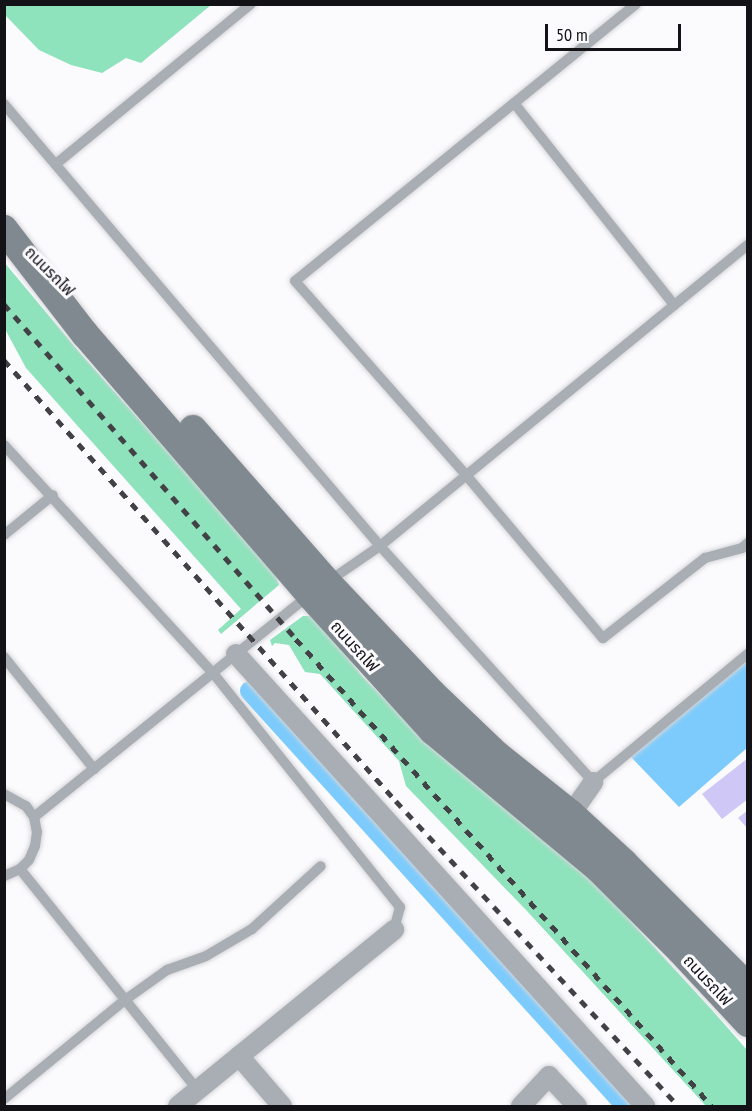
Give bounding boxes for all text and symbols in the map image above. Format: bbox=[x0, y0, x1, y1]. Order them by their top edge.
scale bar bbox=[548, 12, 684, 50]
text: 50 m bbox=[556, 23, 588, 46]
street label: ถนนรถไฟ bbox=[21, 242, 79, 300]
street label: ถนนรถไฟ bbox=[327, 616, 383, 676]
street label: ถนนรถไฟ bbox=[680, 951, 736, 1009]

